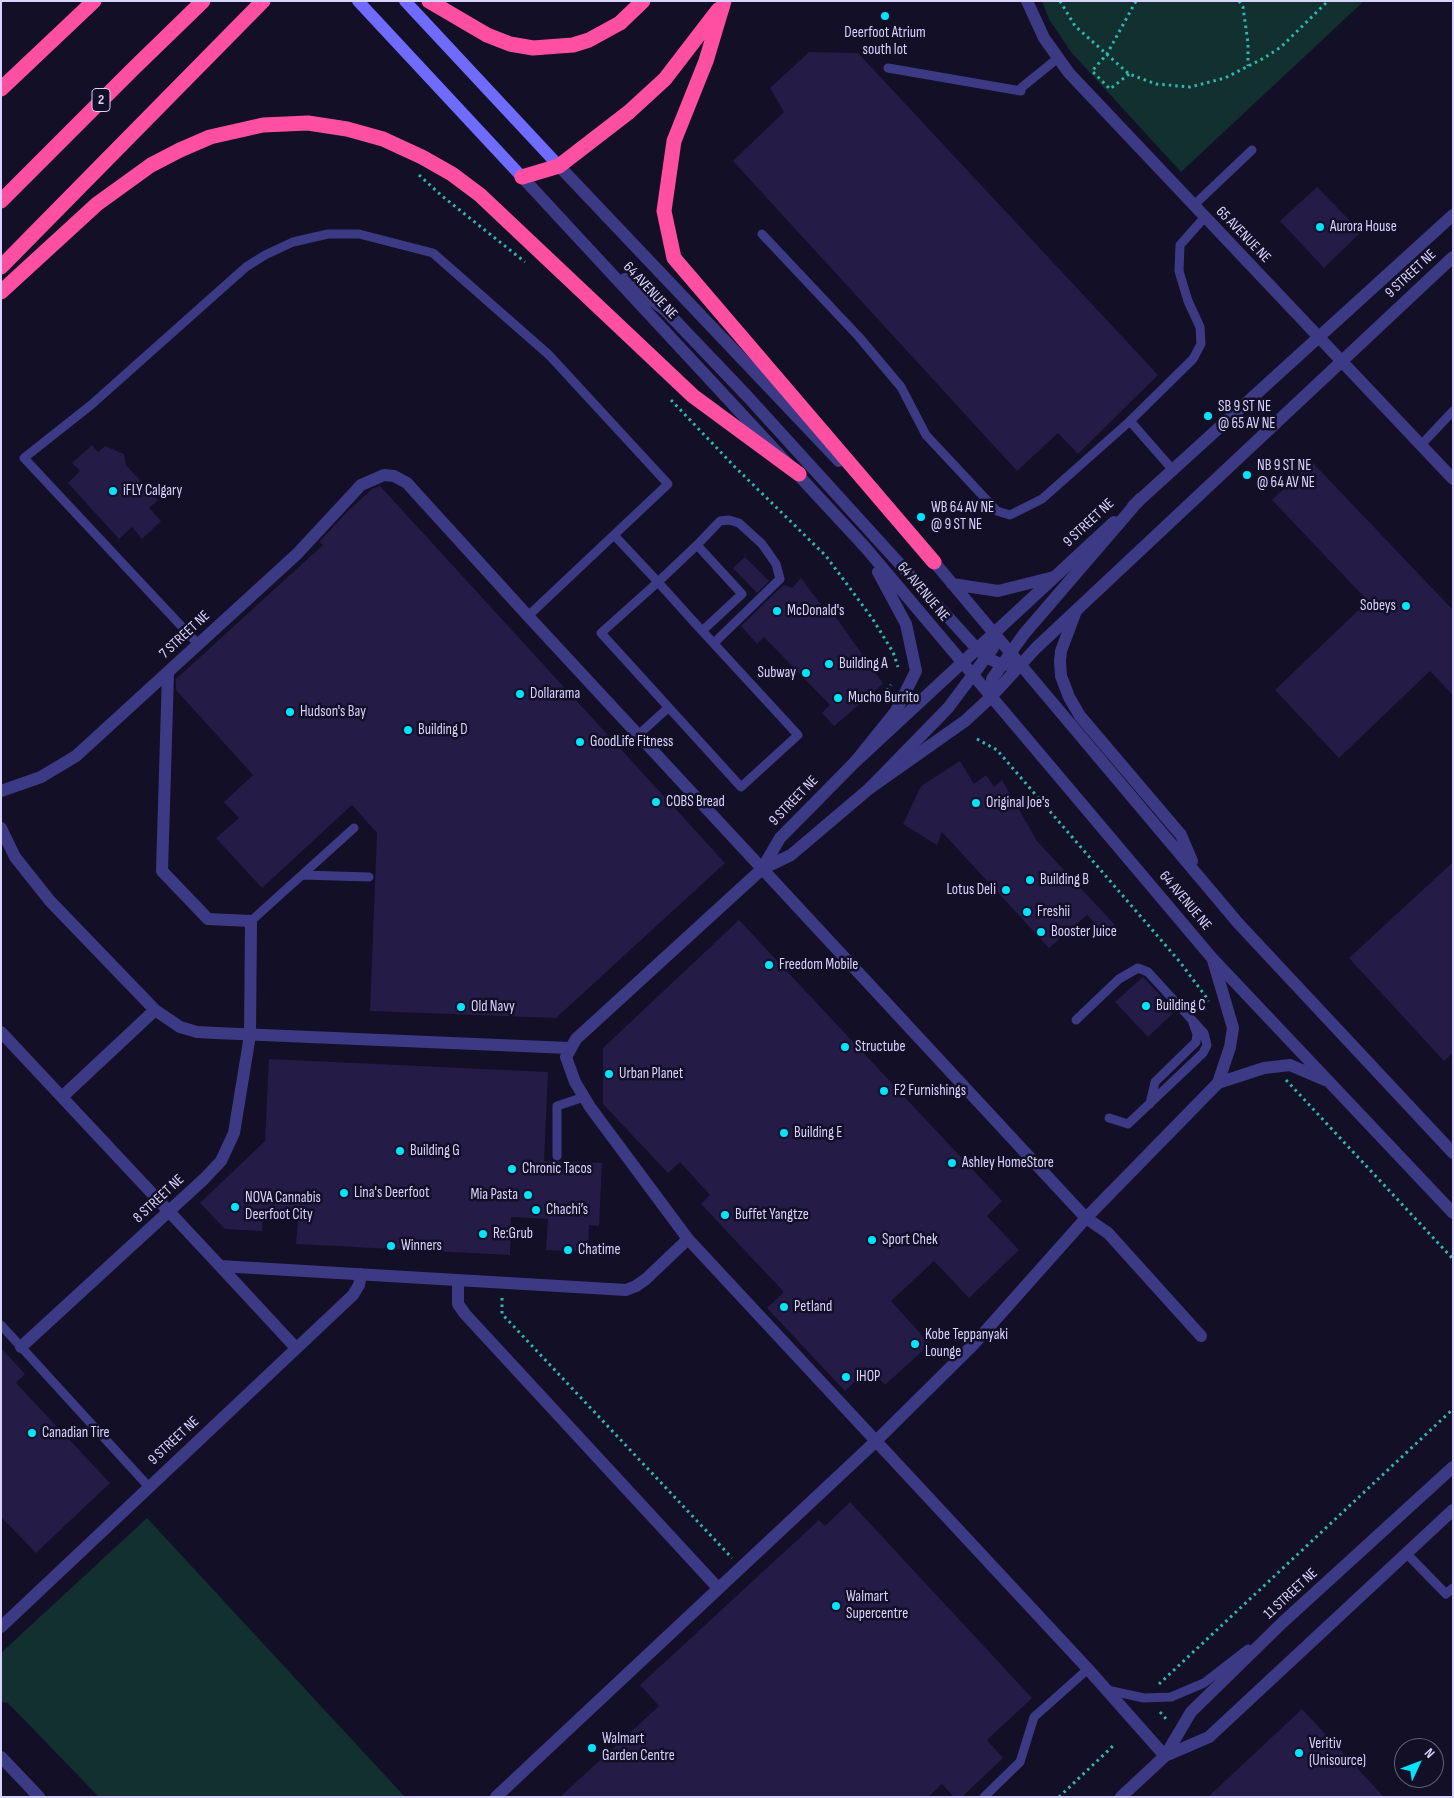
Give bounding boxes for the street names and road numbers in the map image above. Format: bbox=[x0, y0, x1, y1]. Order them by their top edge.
road number: 2 bbox=[92, 88, 110, 112]
street label: 65 AVENUE NE bbox=[1212, 203, 1274, 267]
street label: 9 STREET NE bbox=[1382, 246, 1440, 302]
street label: 64 AVENUE NE bbox=[619, 259, 681, 323]
street label: 9 STREET NE bbox=[1060, 495, 1118, 551]
street label: 64 AVENUE NE bbox=[893, 559, 953, 625]
street label: 7 STREET NE bbox=[156, 607, 214, 663]
street label: 9 STREET NE bbox=[766, 772, 822, 830]
street label: 64 AVENUE NE bbox=[1155, 868, 1215, 934]
street label: 8 STREET NE bbox=[130, 1171, 188, 1227]
street label: 9 STREET NE bbox=[145, 1413, 203, 1469]
street label: 11 STREET NE bbox=[1260, 1565, 1322, 1623]

